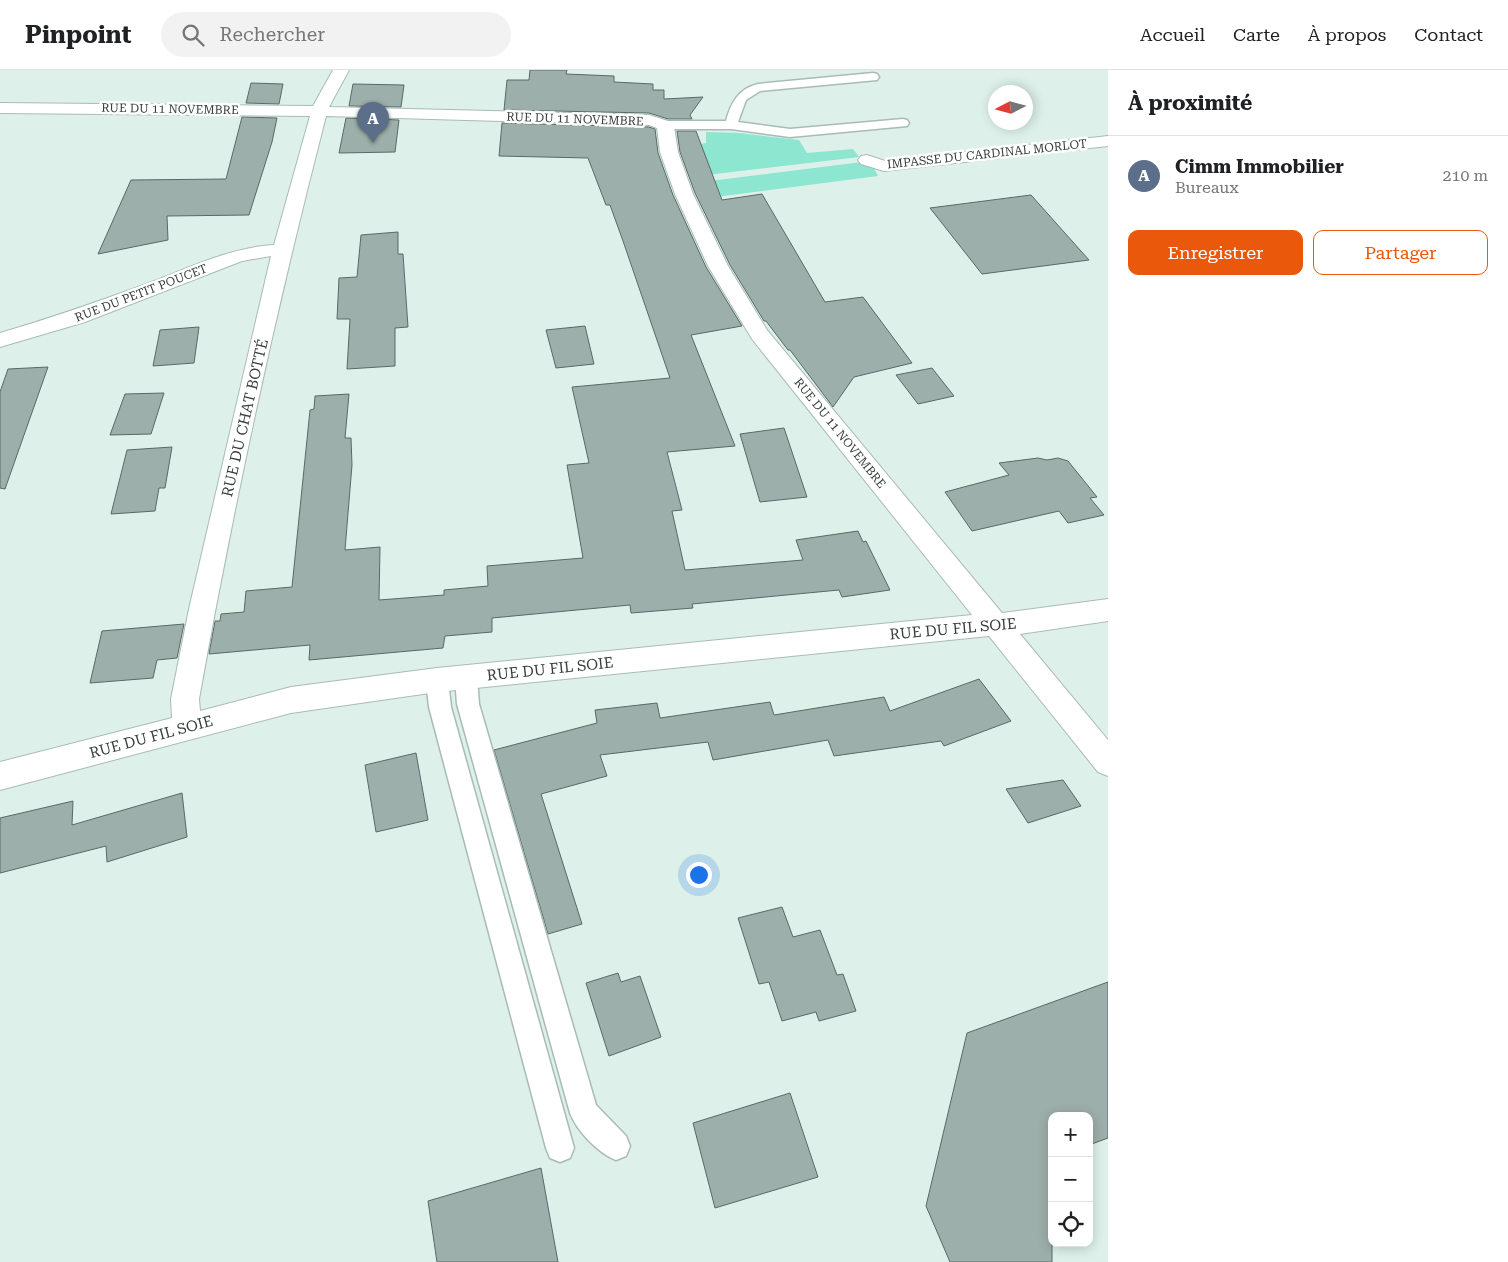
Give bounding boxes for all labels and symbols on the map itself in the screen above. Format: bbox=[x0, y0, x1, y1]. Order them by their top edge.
north arrow bbox=[988, 85, 1033, 130]
street label: RUE DU 11 NOVEMBRE bbox=[101, 101, 239, 117]
pin: A bbox=[357, 102, 389, 143]
street label: RUE DU 11 NOVEMBRE bbox=[506, 110, 644, 128]
street label: IMPASSE DU CARDINAL MORLOT bbox=[886, 137, 1088, 171]
street label: RUE DU PETIT POUCET bbox=[73, 261, 209, 325]
street label: RUE DU CHAT BOTTÉ bbox=[218, 337, 272, 499]
street label: RUE DU 11 NOVEMBRE bbox=[791, 375, 889, 491]
street label: RUE DU FIL SOIE bbox=[889, 614, 1017, 644]
street label: RUE DU FIL SOIE bbox=[486, 653, 614, 685]
street label: RUE DU FIL SOIE bbox=[87, 712, 215, 762]
your location bbox=[686, 862, 712, 888]

